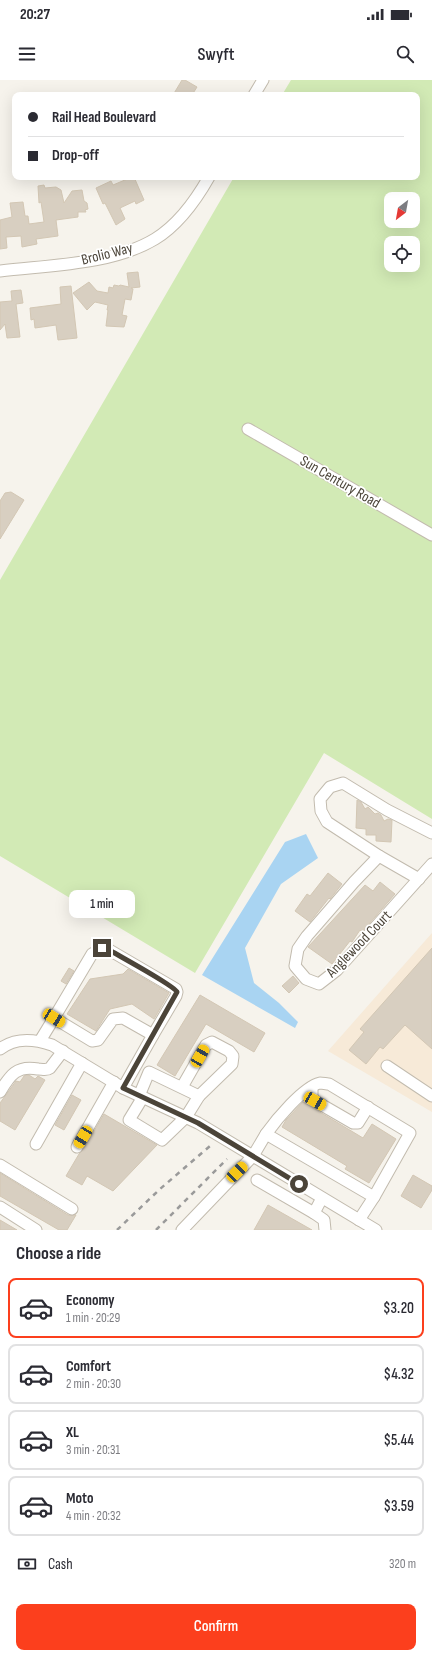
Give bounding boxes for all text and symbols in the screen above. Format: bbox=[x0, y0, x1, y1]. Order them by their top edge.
text: 20:27 bbox=[20, 5, 50, 24]
icon: menu bbox=[16, 43, 38, 65]
icon: search bbox=[394, 43, 416, 65]
text: Swyft bbox=[197, 44, 235, 65]
text: Rail Head Boulevard bbox=[52, 108, 156, 127]
text: Drop-off bbox=[52, 146, 99, 165]
north arrow bbox=[384, 192, 420, 228]
map controls bbox=[384, 192, 420, 272]
button: locate bbox=[384, 236, 420, 272]
street label: Brolio Way bbox=[79, 238, 135, 270]
street label: Sun Century Road bbox=[296, 451, 384, 513]
callout: 1 min bbox=[69, 890, 135, 918]
text: 1 min bbox=[90, 896, 114, 912]
street label: Anglewood Court bbox=[322, 906, 396, 982]
route end bbox=[93, 939, 111, 957]
car bbox=[41, 1007, 67, 1029]
car bbox=[189, 1043, 211, 1069]
car bbox=[302, 1090, 328, 1112]
car bbox=[72, 1124, 94, 1150]
car bbox=[224, 1159, 250, 1185]
route start bbox=[290, 1175, 308, 1193]
text: Choose a ride bbox=[16, 1243, 101, 1264]
icon: car bbox=[18, 1290, 54, 1326]
text: Economy bbox=[66, 1291, 115, 1310]
text: $3.20 bbox=[383, 1299, 414, 1318]
text: 1 min · 20:29 bbox=[66, 1310, 120, 1326]
icon: car bbox=[18, 1356, 54, 1392]
text: Comfort bbox=[66, 1357, 111, 1376]
text: $4.32 bbox=[384, 1365, 414, 1384]
text: 2 min · 20:30 bbox=[66, 1376, 121, 1392]
icon: car bbox=[18, 1422, 54, 1458]
text: XL bbox=[66, 1423, 79, 1442]
text: $5.44 bbox=[383, 1431, 414, 1450]
text: 3 min · 20:31 bbox=[66, 1442, 120, 1458]
icon: car bbox=[18, 1488, 54, 1524]
text: Moto bbox=[66, 1489, 93, 1508]
text: $3.59 bbox=[383, 1497, 414, 1516]
text: 4 min · 20:32 bbox=[66, 1508, 121, 1524]
icon: cash bbox=[16, 1553, 38, 1575]
text: Cash bbox=[48, 1555, 73, 1574]
text: 320 m bbox=[389, 1556, 416, 1572]
button: Confirm bbox=[16, 1604, 416, 1650]

